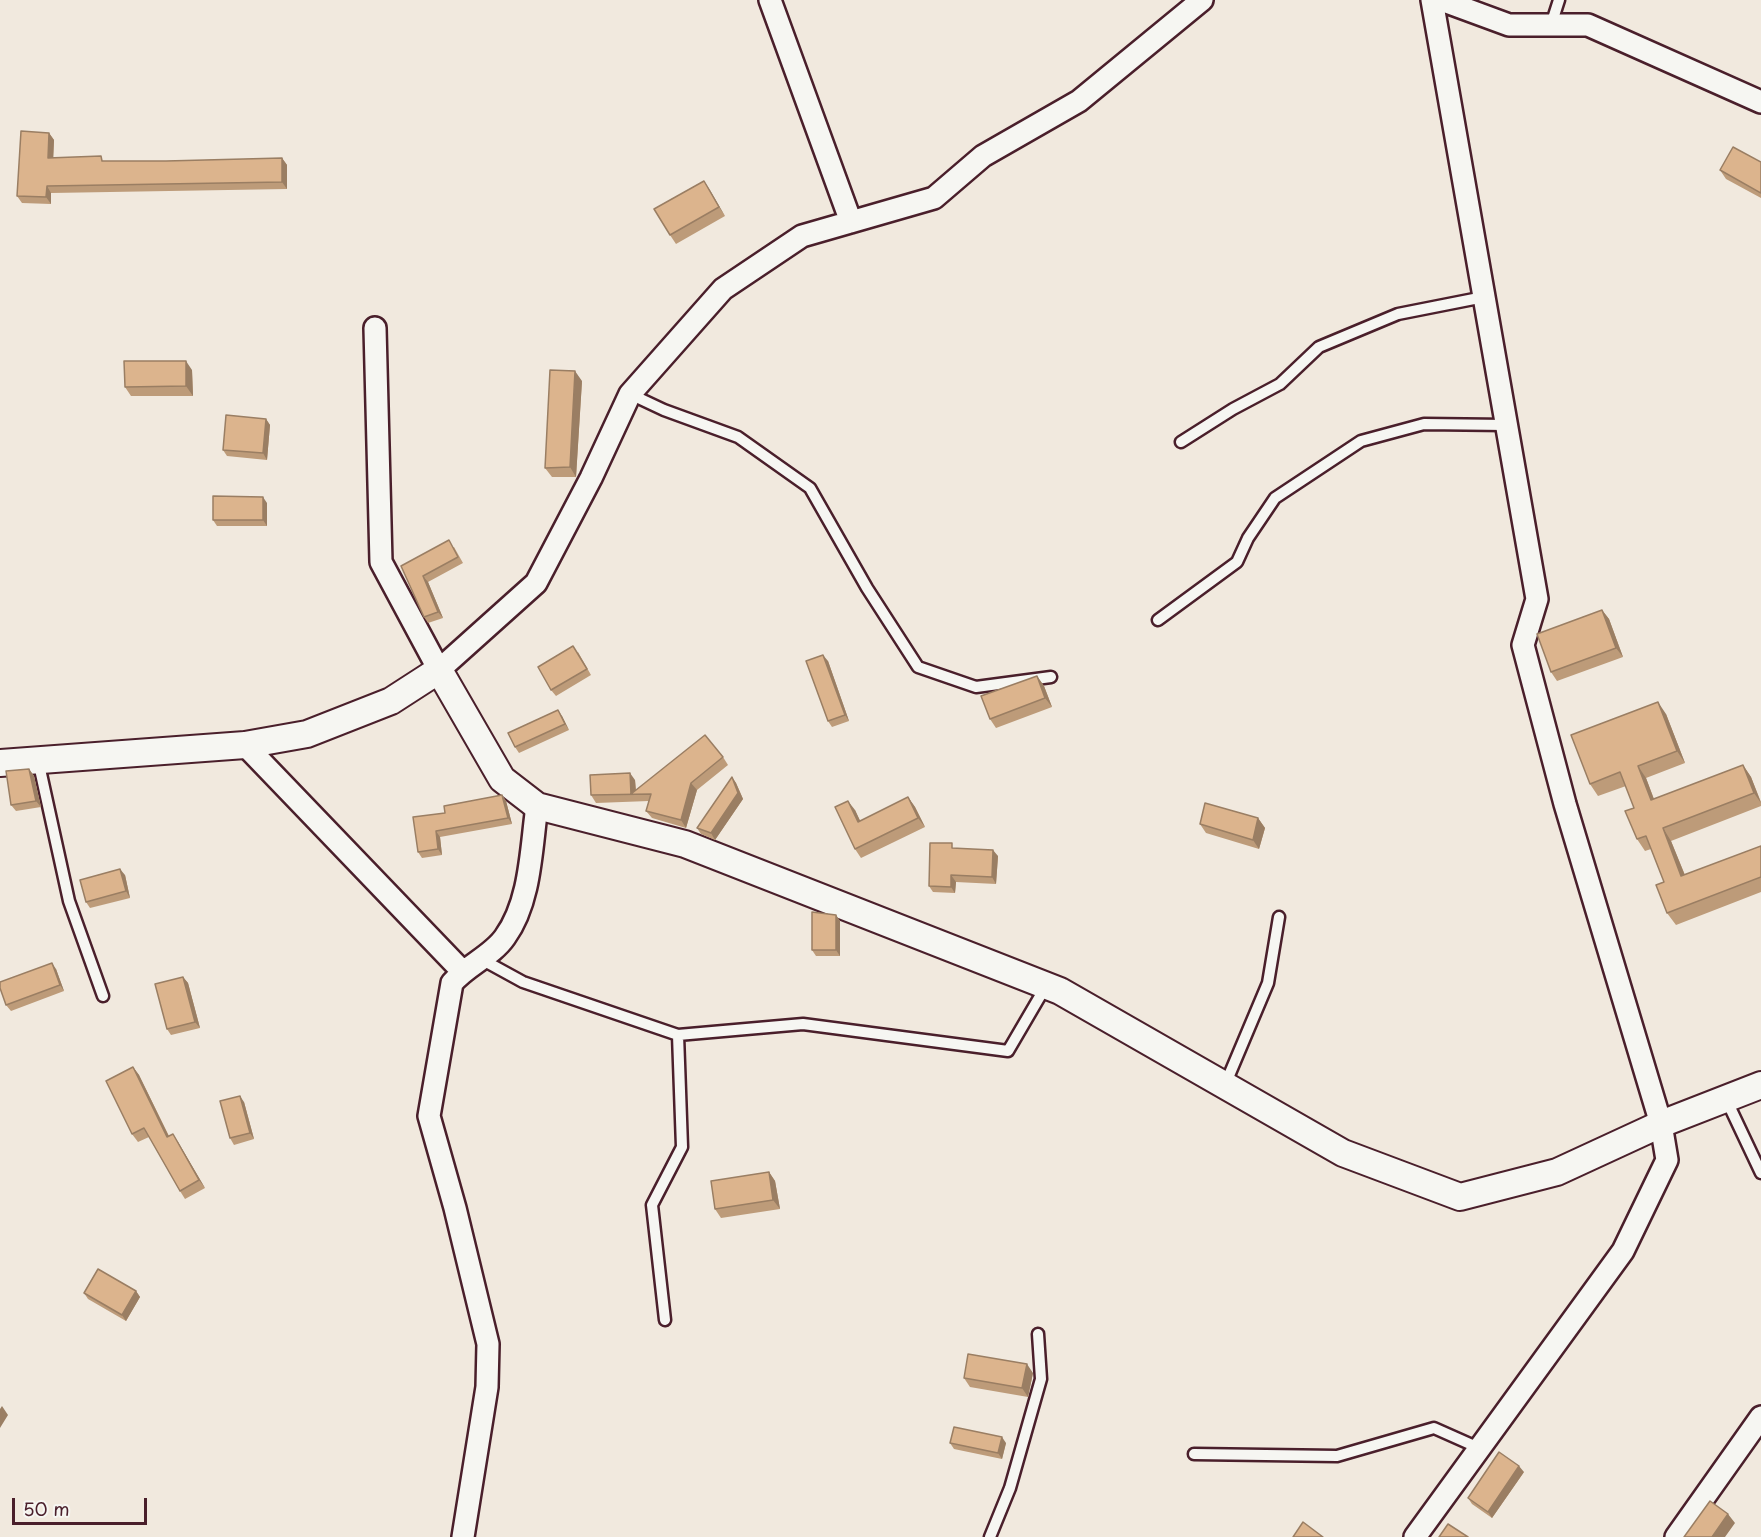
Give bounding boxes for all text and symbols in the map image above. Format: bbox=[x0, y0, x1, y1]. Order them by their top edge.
scale bar bbox=[15, 1486, 150, 1524]
text: 50 m bbox=[23, 1495, 70, 1522]

